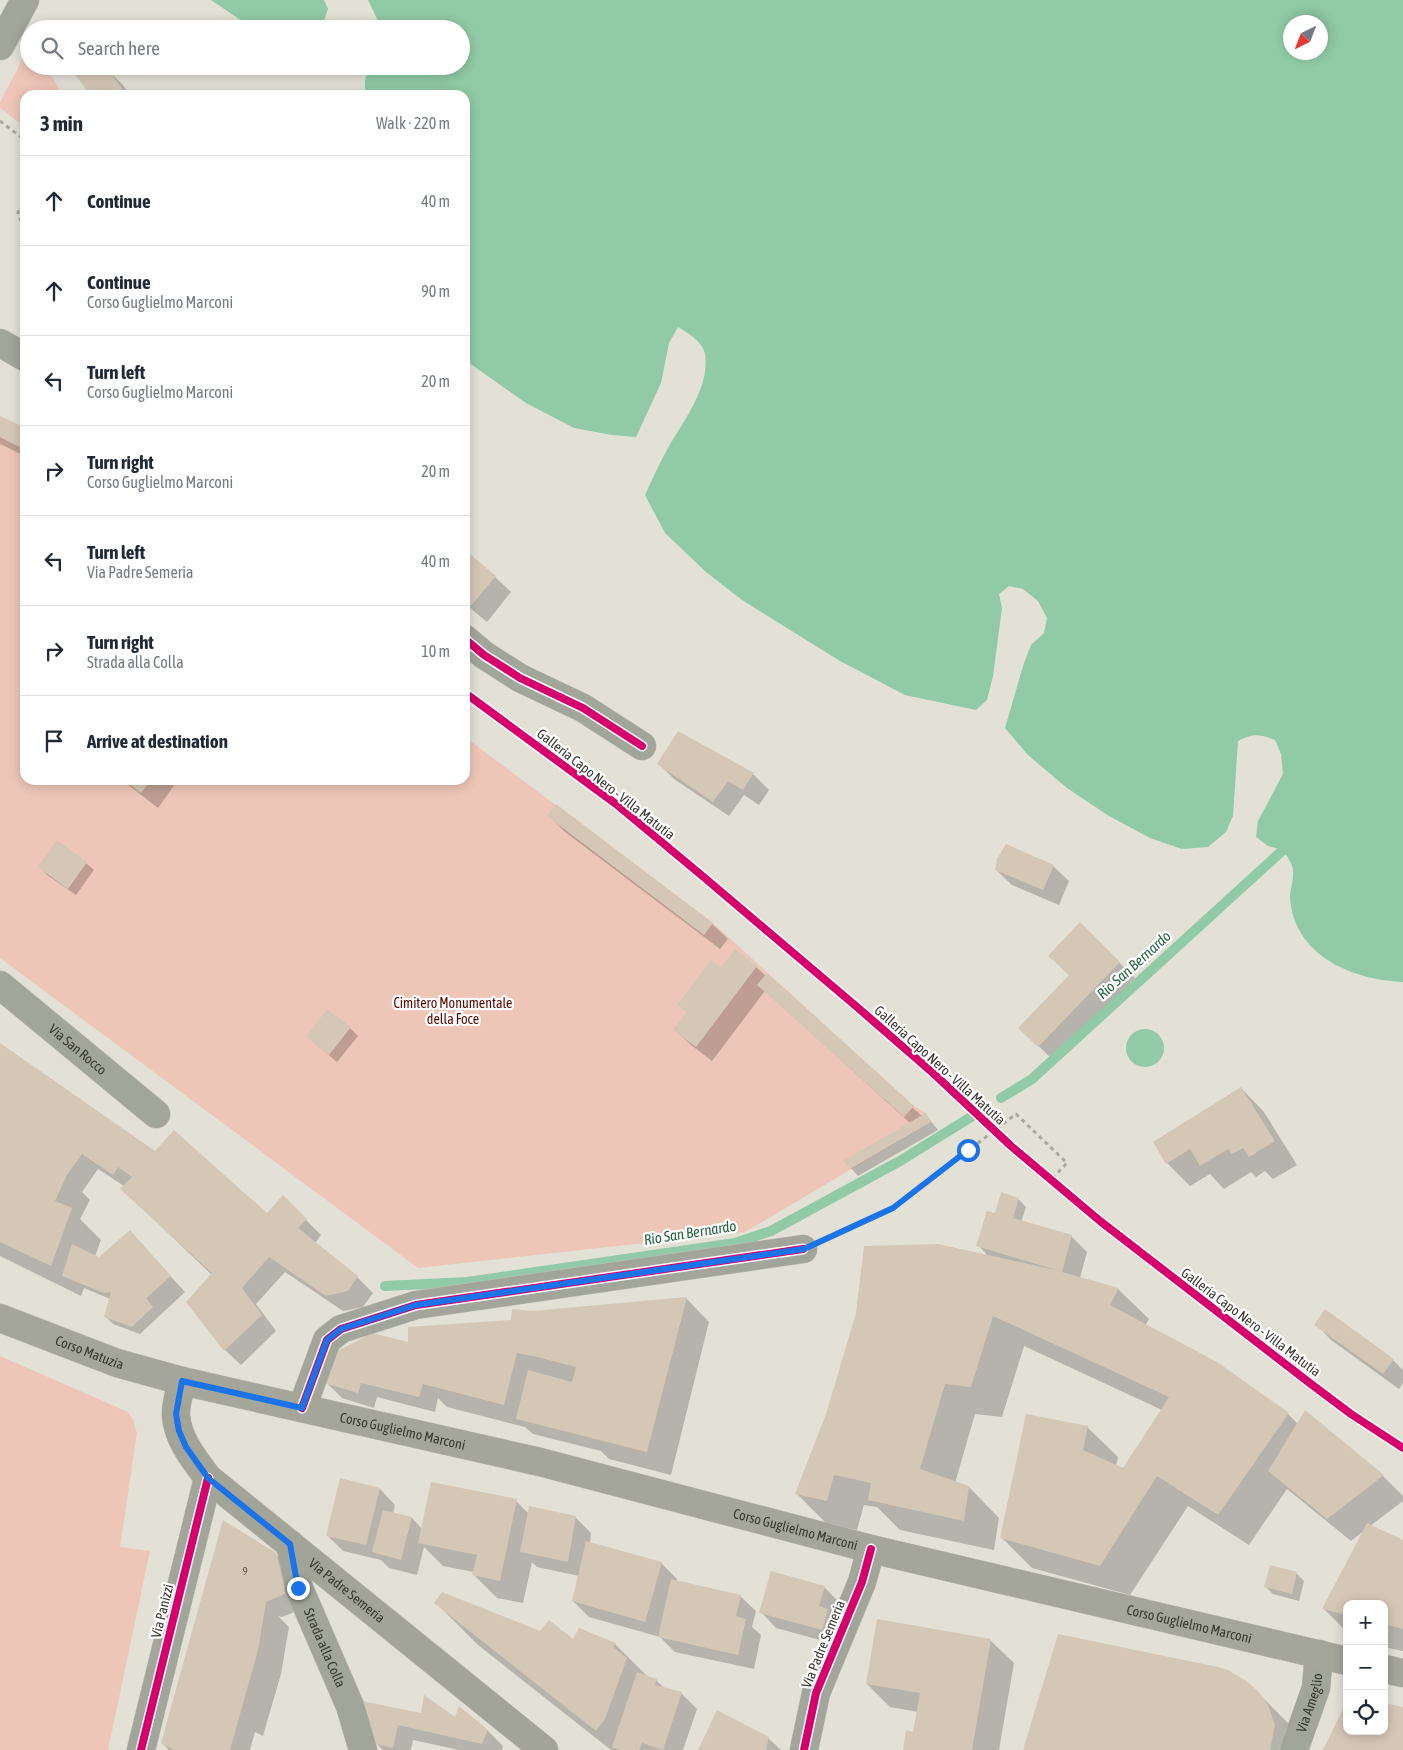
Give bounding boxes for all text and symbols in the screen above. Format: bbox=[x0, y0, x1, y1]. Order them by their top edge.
north arrow bbox=[1283, 15, 1328, 60]
search box bbox=[20, 20, 470, 75]
icon: search bbox=[38, 34, 66, 62]
text: Search here bbox=[78, 37, 160, 59]
text: 3 min bbox=[40, 111, 83, 135]
text: Walk · 220 m bbox=[376, 114, 450, 132]
icon: ahead bbox=[40, 187, 68, 215]
text: Continue bbox=[87, 190, 151, 212]
text: 40 m bbox=[421, 192, 450, 210]
text: Continue bbox=[87, 271, 151, 293]
icon: ahead bbox=[40, 277, 68, 305]
text: 90 m bbox=[421, 282, 450, 300]
text: Corso Guglielmo Marconi bbox=[87, 293, 233, 311]
text: Turn left bbox=[87, 361, 145, 383]
icon: left bbox=[40, 367, 68, 395]
text: 20 m bbox=[421, 372, 450, 390]
text: Corso Guglielmo Marconi bbox=[87, 383, 233, 401]
text: Turn right bbox=[87, 451, 154, 473]
icon: right bbox=[40, 457, 68, 485]
text: 20 m bbox=[421, 462, 450, 480]
text: Corso Guglielmo Marconi bbox=[87, 473, 233, 491]
text: Turn left bbox=[87, 541, 145, 563]
icon: left bbox=[40, 547, 68, 575]
text: 40 m bbox=[421, 552, 450, 570]
text: Via Padre Semeria bbox=[87, 563, 193, 581]
text: Turn right bbox=[87, 631, 154, 653]
icon: right bbox=[40, 637, 68, 665]
text: 10 m bbox=[421, 642, 450, 660]
text: Strada alla Colla bbox=[87, 653, 184, 671]
street label: Galleria Capo Nero - Villa Matutia bbox=[534, 725, 678, 843]
icon: arrive bbox=[40, 727, 68, 755]
text: Arrive at destination bbox=[87, 730, 228, 752]
water label: Rio San Bernardo bbox=[1093, 927, 1174, 1002]
park label: Cimitero Monumentale della Foce bbox=[394, 995, 512, 1027]
street label: Galleria Capo Nero - Villa Matutia bbox=[871, 1002, 1009, 1128]
street label: Via San Rocco bbox=[46, 1021, 110, 1078]
route start bbox=[957, 1139, 980, 1162]
water label: Rio San Bernardo bbox=[642, 1217, 737, 1248]
street label: Galleria Capo Nero - Villa Matutia bbox=[1178, 1264, 1324, 1380]
street label: Corso Matuzia bbox=[53, 1332, 126, 1372]
street label: Corso Guglielmo Marconi bbox=[338, 1409, 467, 1453]
street label: Corso Guglielmo Marconi bbox=[731, 1505, 860, 1553]
street label: Via Padre Semeria bbox=[306, 1555, 388, 1626]
house number: 9 bbox=[242, 1565, 248, 1577]
route end bbox=[287, 1577, 310, 1600]
street label: Via Panizzi bbox=[148, 1582, 176, 1640]
street label: Via Padre Semeria bbox=[798, 1598, 848, 1690]
map controls bbox=[1343, 1600, 1388, 1735]
button: + bbox=[1343, 1600, 1388, 1645]
street label: Corso Guglielmo Marconi bbox=[1125, 1601, 1253, 1646]
street label: Strada alla Colla bbox=[301, 1606, 349, 1690]
button: − bbox=[1343, 1645, 1388, 1690]
street label: Via Ameglio bbox=[1293, 1672, 1325, 1735]
button: locate bbox=[1343, 1690, 1388, 1735]

